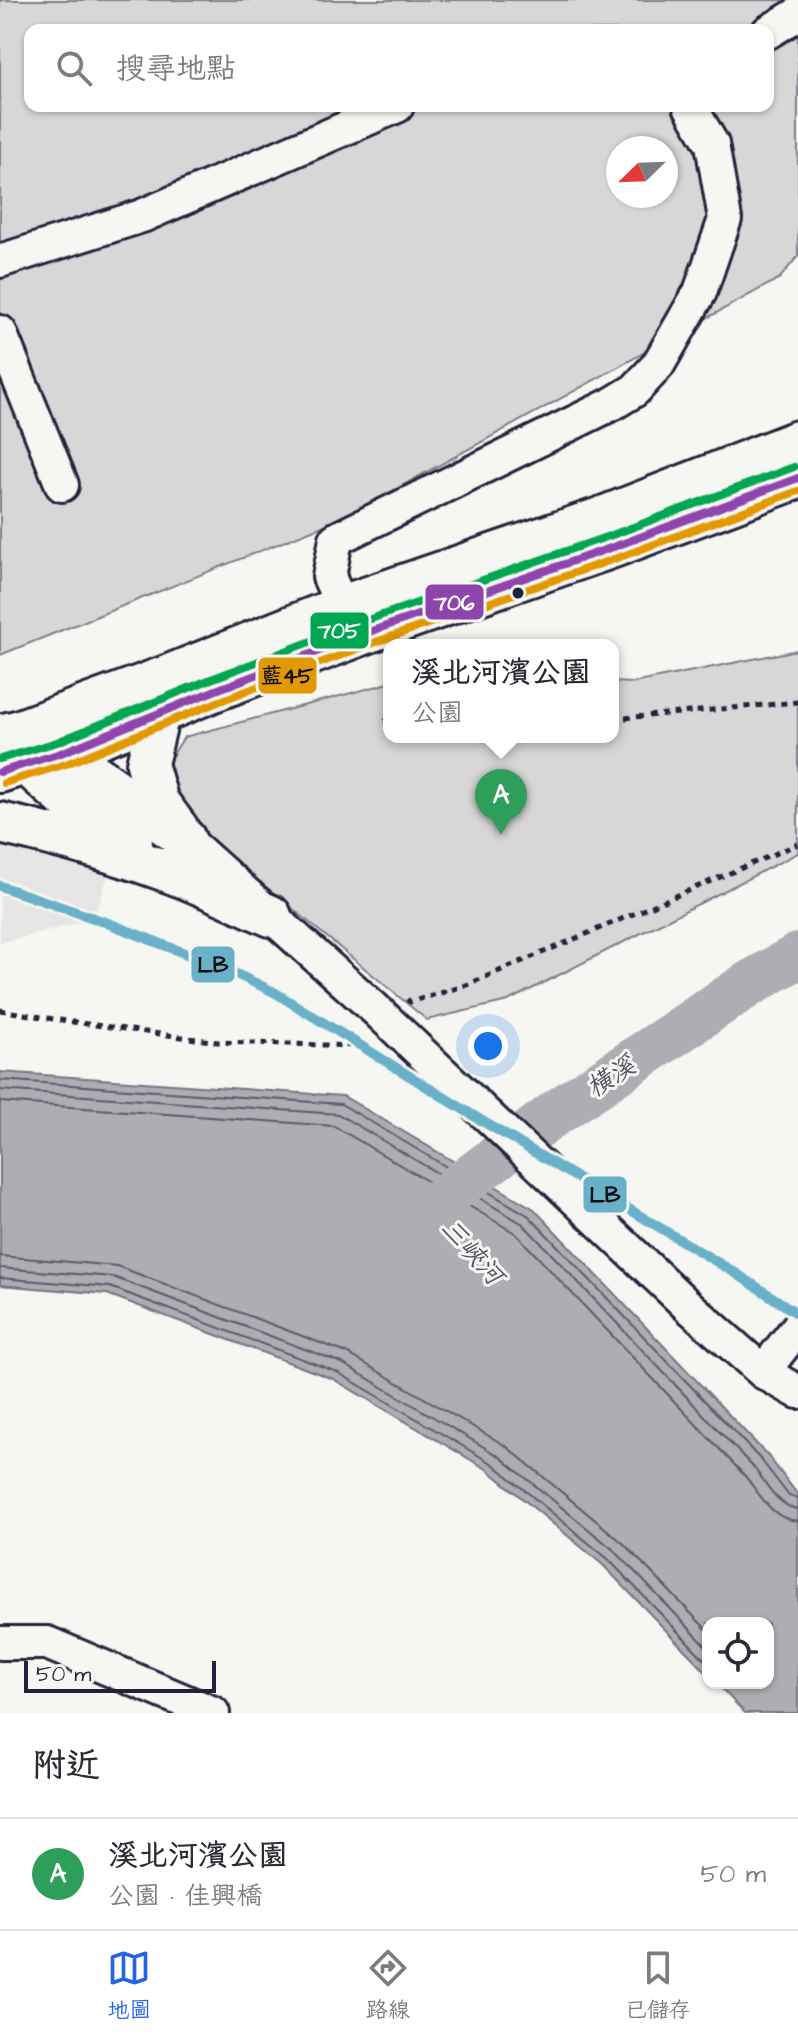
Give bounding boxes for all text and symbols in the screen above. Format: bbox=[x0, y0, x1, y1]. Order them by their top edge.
search box bbox=[24, 24, 774, 112]
icon: search bbox=[52, 46, 96, 90]
text: 搜尋地點 bbox=[116, 48, 236, 90]
north arrow bbox=[606, 136, 678, 208]
line badge: 706 bbox=[424, 583, 485, 621]
unlabelled marker bbox=[510, 585, 526, 601]
text: 706 bbox=[432, 588, 475, 619]
line badge: 705 bbox=[309, 611, 370, 650]
text: 705 bbox=[317, 616, 361, 647]
popup bbox=[383, 639, 619, 743]
text: 溪北河濱公園 bbox=[411, 652, 591, 694]
line badge: 藍45 bbox=[257, 656, 318, 695]
text: 藍45 bbox=[261, 661, 314, 692]
text: 公園 bbox=[411, 695, 463, 731]
pin: A bbox=[475, 769, 527, 835]
line badge: LB bbox=[190, 945, 236, 984]
text: LB bbox=[198, 950, 229, 981]
your location bbox=[468, 1026, 508, 1066]
water label: 橫溪 bbox=[579, 1047, 644, 1106]
line badge: LB bbox=[582, 1175, 628, 1214]
text: LB bbox=[590, 1180, 621, 1211]
water label: 三峽河 bbox=[433, 1211, 514, 1296]
map controls bbox=[702, 1617, 774, 1689]
button: locate bbox=[702, 1617, 774, 1689]
scale bar bbox=[24, 1657, 216, 1693]
text: 50 m bbox=[36, 1659, 91, 1690]
text: 附近 bbox=[32, 1742, 100, 1790]
text: 溪北河濱公園 bbox=[108, 1835, 288, 1877]
text: A bbox=[50, 1856, 66, 1892]
text: 50 m bbox=[701, 1856, 766, 1892]
text: 公園 · 佳興橋 bbox=[108, 1878, 262, 1914]
tab: 地圖 bbox=[107, 1946, 151, 2026]
tab: 路線 bbox=[366, 1946, 410, 2026]
tab: 已儲存 bbox=[625, 1946, 691, 2026]

